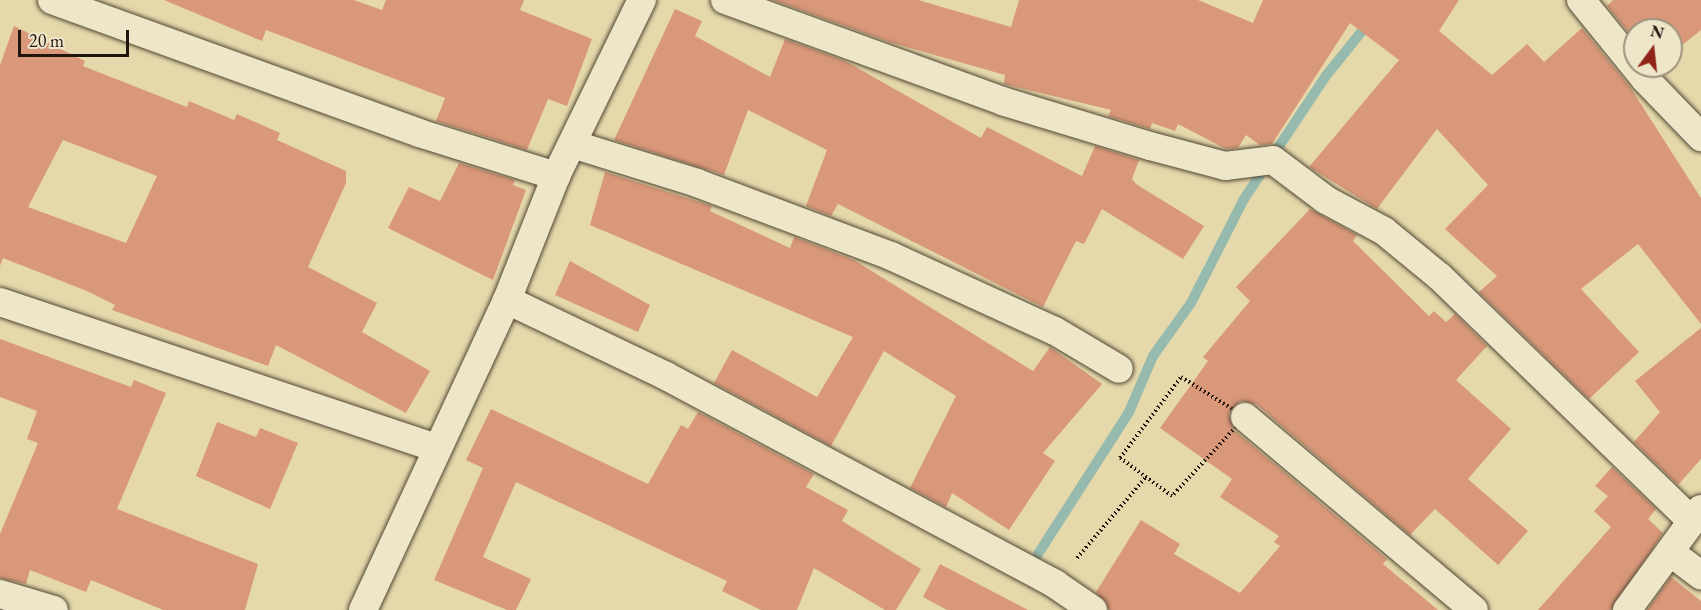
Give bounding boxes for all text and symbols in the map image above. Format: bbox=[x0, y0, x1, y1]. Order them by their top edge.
scale bar bbox=[21, 18, 132, 56]
north arrow bbox=[1623, 18, 1683, 78]
text: N bbox=[1648, 20, 1666, 44]
text: 20 m bbox=[29, 29, 64, 52]

